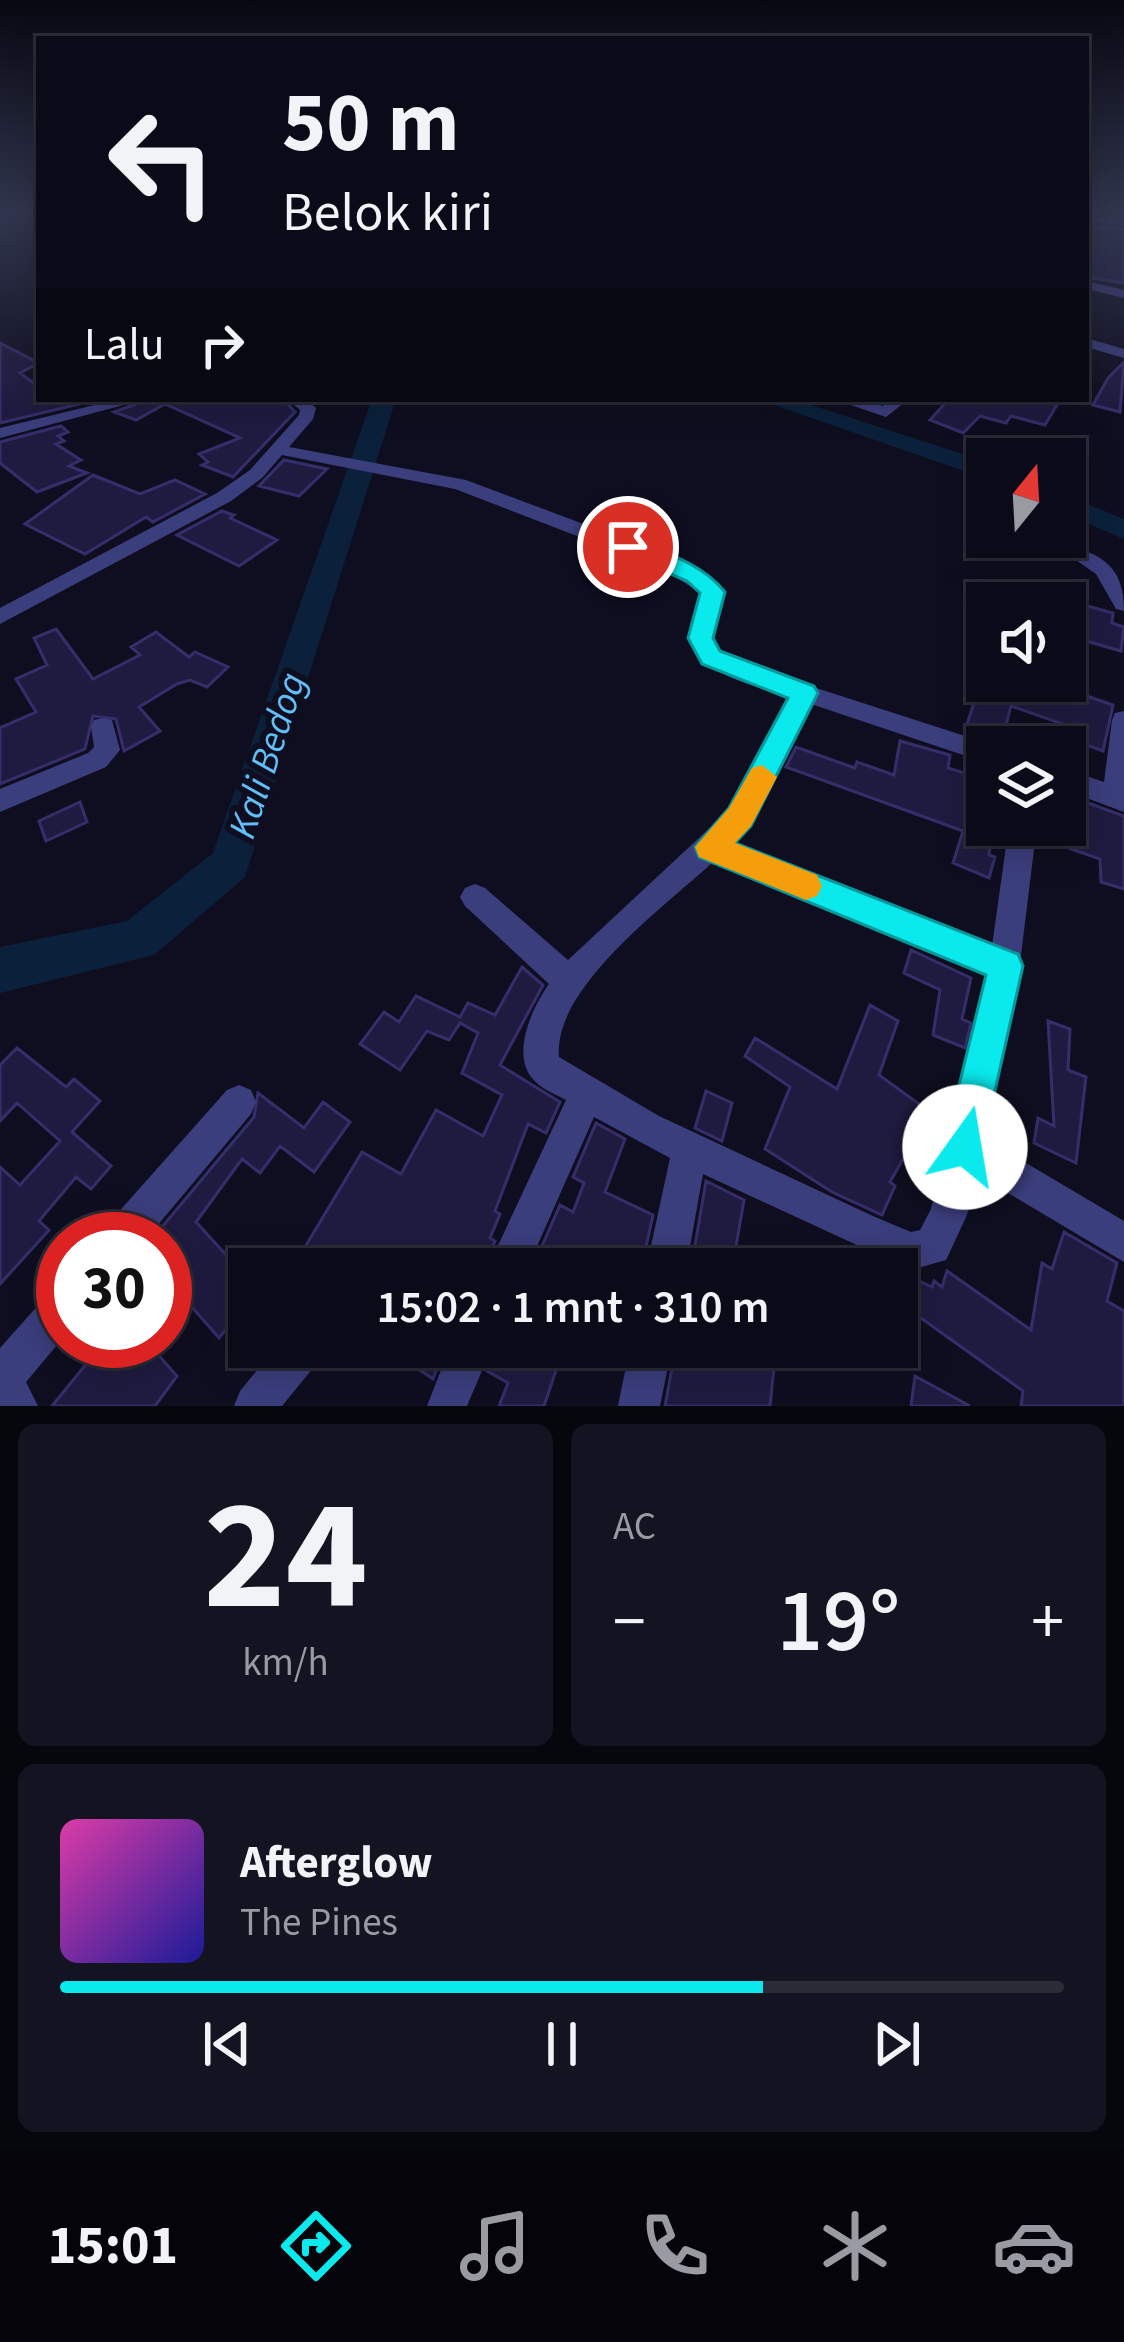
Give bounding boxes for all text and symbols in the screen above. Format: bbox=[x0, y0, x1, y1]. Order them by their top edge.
text: 50 m bbox=[282, 64, 460, 184]
icon: left bbox=[84, 84, 240, 240]
text: Belok kiri bbox=[282, 175, 493, 252]
icon: right bbox=[189, 312, 255, 378]
text: Lalu bbox=[84, 313, 165, 377]
north arrow bbox=[966, 438, 1086, 558]
map controls bbox=[966, 438, 1086, 846]
pin bbox=[577, 496, 679, 598]
icon: arrive bbox=[595, 514, 661, 580]
button: sound bbox=[966, 582, 1086, 702]
water label: Kali Bedog bbox=[215, 665, 321, 846]
button: layers bbox=[966, 726, 1086, 846]
position arrow bbox=[902, 1084, 1028, 1210]
speed limit sign: 30 bbox=[36, 1212, 192, 1368]
text: 15:02 · 1 mnt · 310 m bbox=[376, 1276, 770, 1340]
text: 24 bbox=[203, 1446, 368, 1668]
text: AC bbox=[613, 1499, 656, 1555]
text: 19° bbox=[777, 1558, 900, 1686]
text: − bbox=[613, 1575, 646, 1669]
text: + bbox=[1031, 1575, 1064, 1669]
text: km/h bbox=[242, 1635, 329, 1691]
text: Afterglow bbox=[240, 1831, 433, 1895]
text: The Pines bbox=[240, 1895, 398, 1951]
icon: previous bbox=[194, 2011, 260, 2077]
icon: pause bbox=[529, 2011, 595, 2077]
icon: next bbox=[864, 2011, 930, 2077]
icon: directions bbox=[274, 2204, 358, 2288]
icon: music bbox=[453, 2204, 537, 2288]
icon: phone bbox=[633, 2204, 717, 2288]
icon: climate bbox=[813, 2204, 897, 2288]
icon: car bbox=[992, 2204, 1076, 2288]
text: 15:01 bbox=[48, 2208, 178, 2285]

